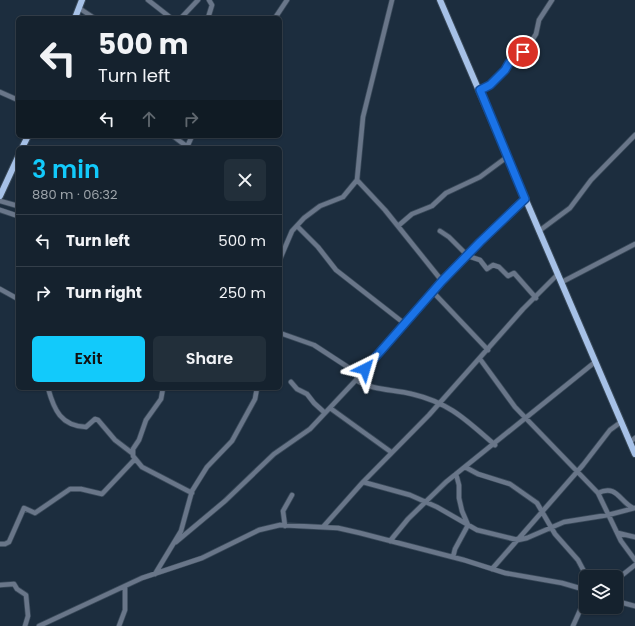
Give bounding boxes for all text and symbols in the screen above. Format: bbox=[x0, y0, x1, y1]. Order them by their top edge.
text: 500 m bbox=[98, 25, 188, 64]
icon: left bbox=[32, 32, 84, 84]
pin bbox=[506, 35, 540, 69]
icon: arrive bbox=[512, 41, 534, 63]
text: Turn left bbox=[98, 63, 170, 88]
icon: left bbox=[96, 108, 118, 130]
icon: ahead bbox=[138, 108, 160, 130]
icon: right bbox=[180, 108, 202, 130]
text: 3 min bbox=[32, 153, 100, 186]
button: close bbox=[224, 159, 266, 201]
text: 880 m · 06:32 bbox=[32, 185, 117, 204]
icon: left bbox=[32, 230, 54, 252]
text: Turn left bbox=[66, 230, 130, 251]
text: 500 m bbox=[218, 230, 266, 251]
icon: right bbox=[32, 282, 54, 304]
text: Turn right bbox=[66, 282, 142, 303]
text: 250 m bbox=[219, 282, 266, 303]
button: Exit bbox=[32, 336, 145, 382]
button: Share bbox=[153, 336, 266, 382]
position arrow bbox=[344, 348, 386, 390]
map controls bbox=[579, 570, 623, 614]
button: layers bbox=[579, 570, 623, 614]

